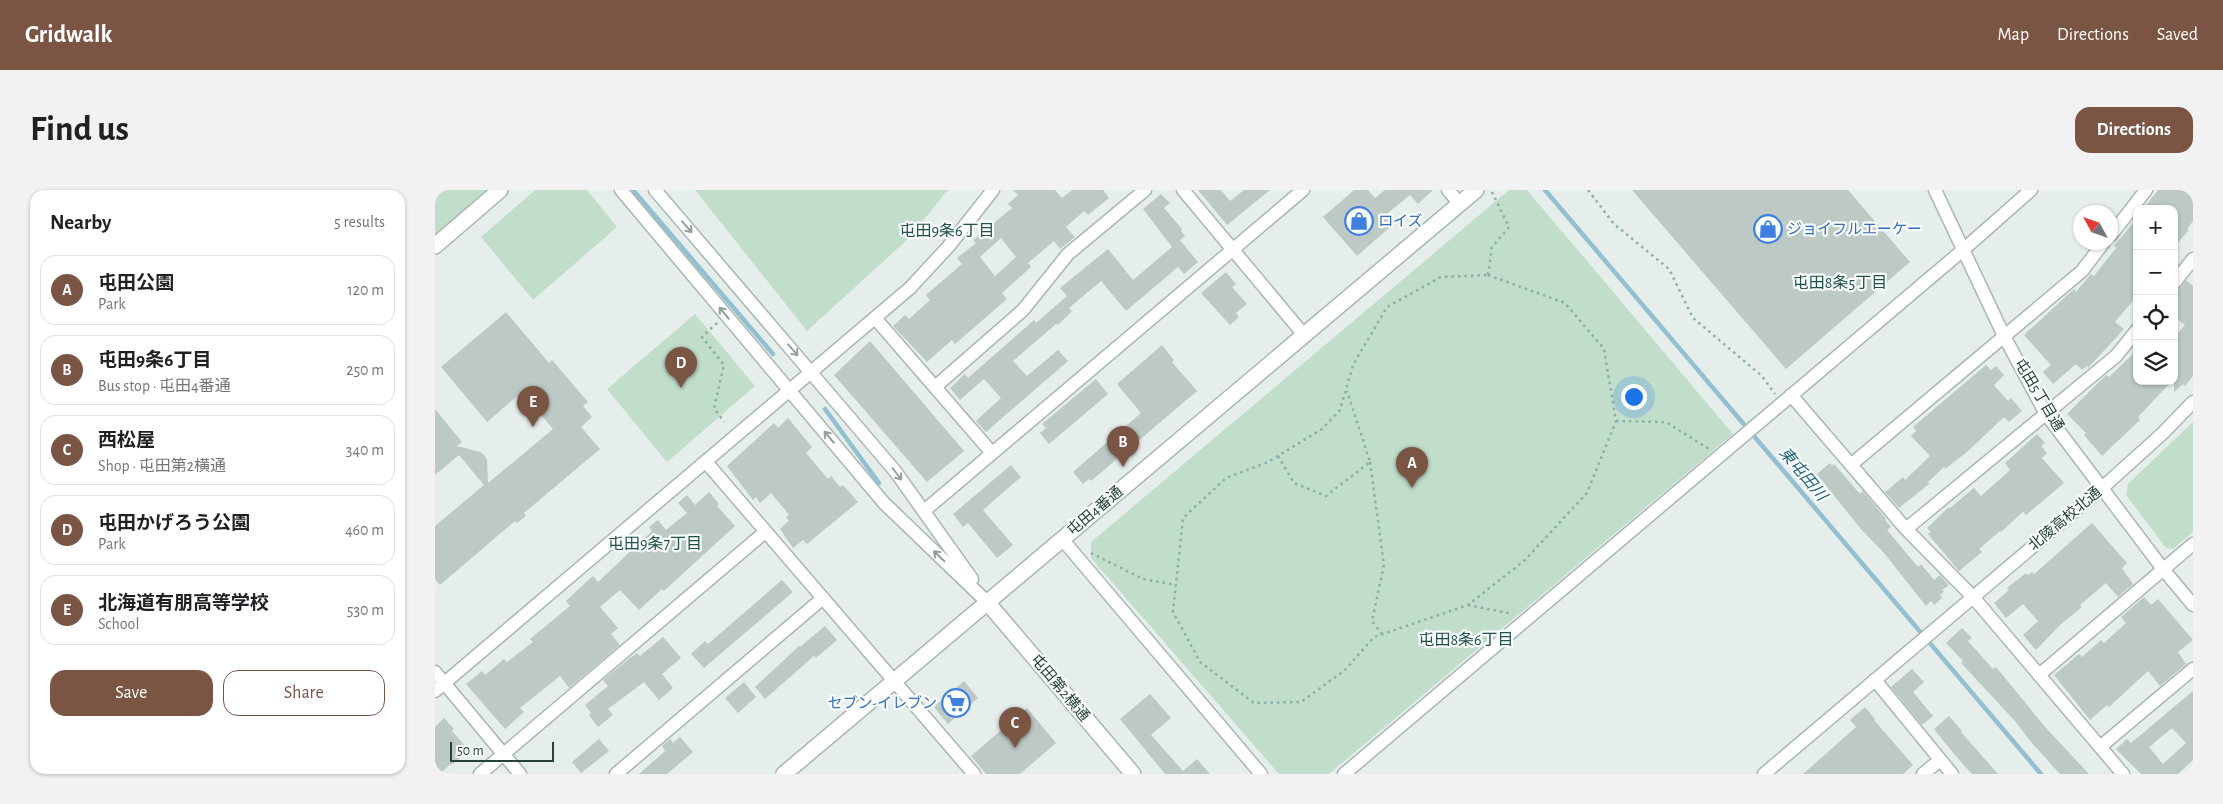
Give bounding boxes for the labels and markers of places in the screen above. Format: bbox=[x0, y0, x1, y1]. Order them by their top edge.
shop icon: ロイズ bbox=[1344, 206, 1374, 236]
place label: ロイズ bbox=[1378, 213, 1423, 229]
shop icon: ジョイフルエーケー bbox=[1753, 214, 1783, 244]
place label: ジョイフルエーケー bbox=[1787, 221, 1922, 237]
pin: D bbox=[665, 347, 697, 388]
pin: E bbox=[517, 386, 549, 427]
pin: B bbox=[1107, 426, 1139, 467]
pin: A bbox=[1396, 447, 1428, 488]
supermarket icon: セブン-イレブン bbox=[941, 688, 971, 718]
place label: セブン-イレブン bbox=[827, 695, 937, 711]
pin: C bbox=[999, 707, 1031, 748]

